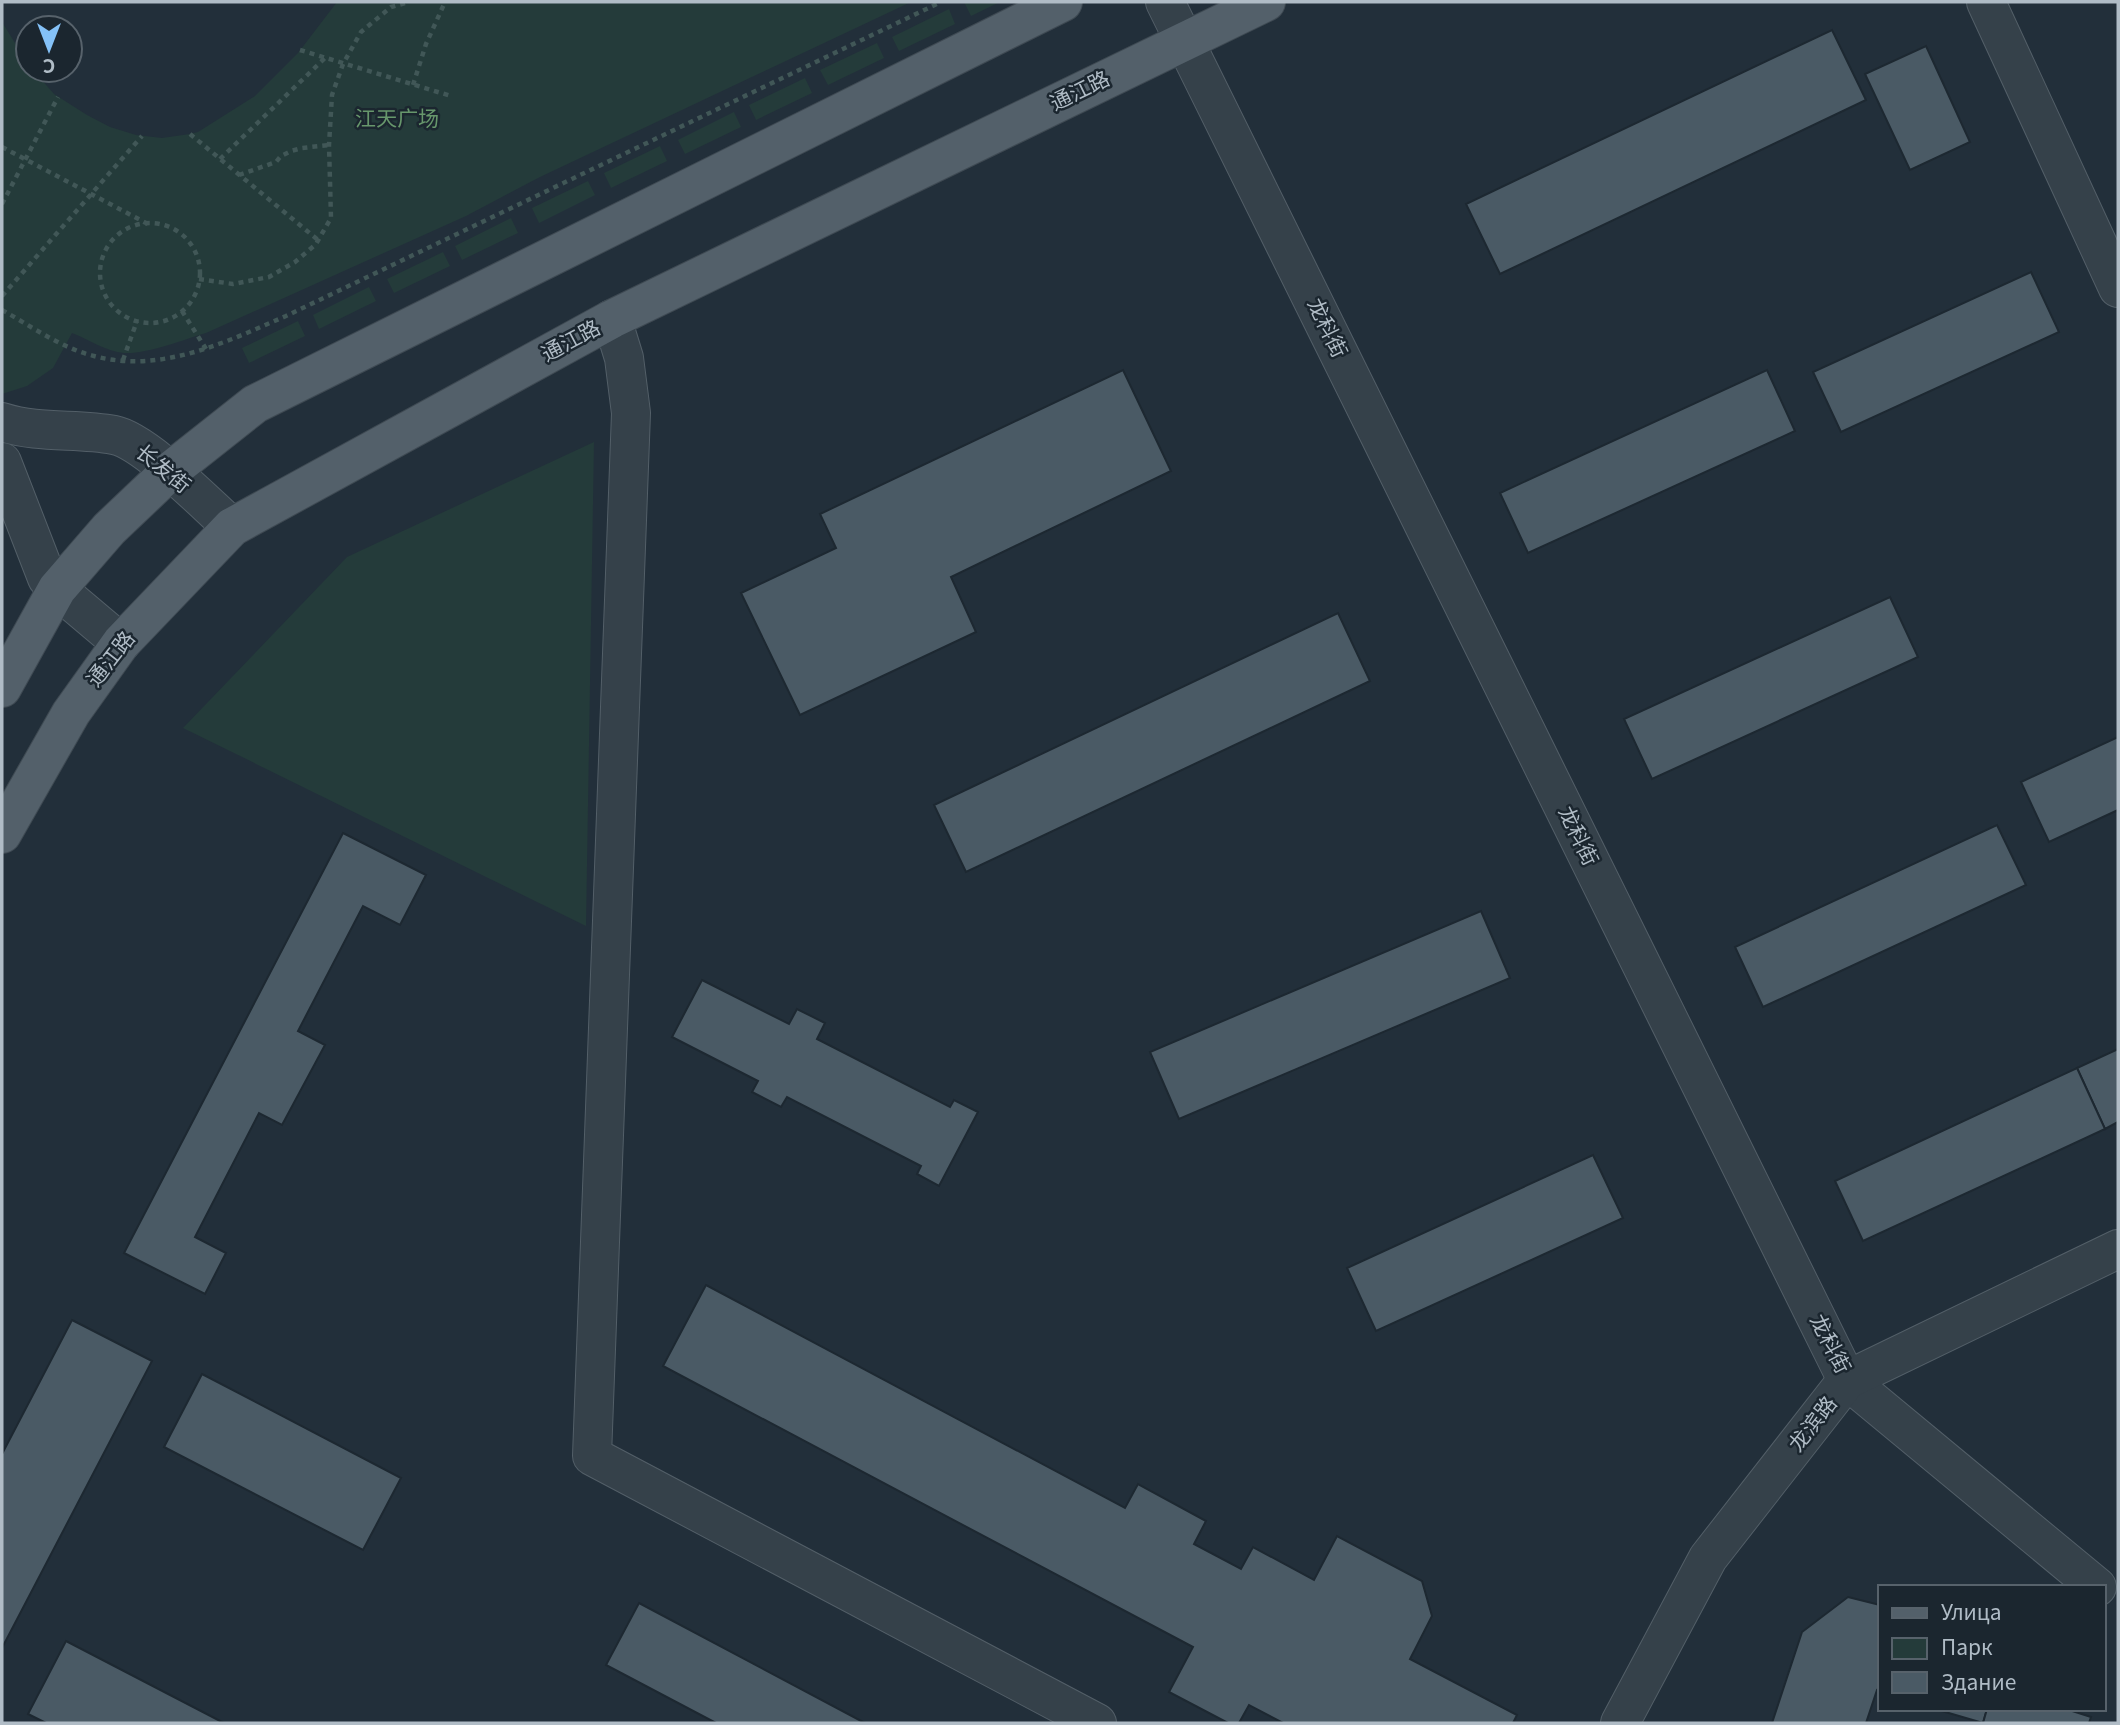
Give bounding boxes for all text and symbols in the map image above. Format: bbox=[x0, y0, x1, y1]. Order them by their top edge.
north arrow bbox=[14, 14, 84, 84]
text: С bbox=[43, 53, 55, 78]
street label: 通江路 bbox=[1046, 65, 1114, 117]
park label: 江天广场 bbox=[355, 105, 439, 133]
street label: 龙科街 bbox=[1301, 294, 1353, 362]
street label: 通江路 bbox=[537, 314, 605, 368]
street label: 长发街 bbox=[130, 438, 196, 500]
street label: 通江路 bbox=[81, 626, 141, 692]
street label: 龙科街 bbox=[1552, 802, 1604, 870]
street label: 龙科街 bbox=[1803, 1310, 1857, 1378]
street label: 龙滨路 bbox=[1783, 1391, 1843, 1457]
legend bbox=[1878, 1585, 2106, 1711]
text: Улица bbox=[1941, 1599, 2002, 1627]
text: Парк bbox=[1941, 1634, 1993, 1662]
text: Здание bbox=[1941, 1669, 2016, 1697]

